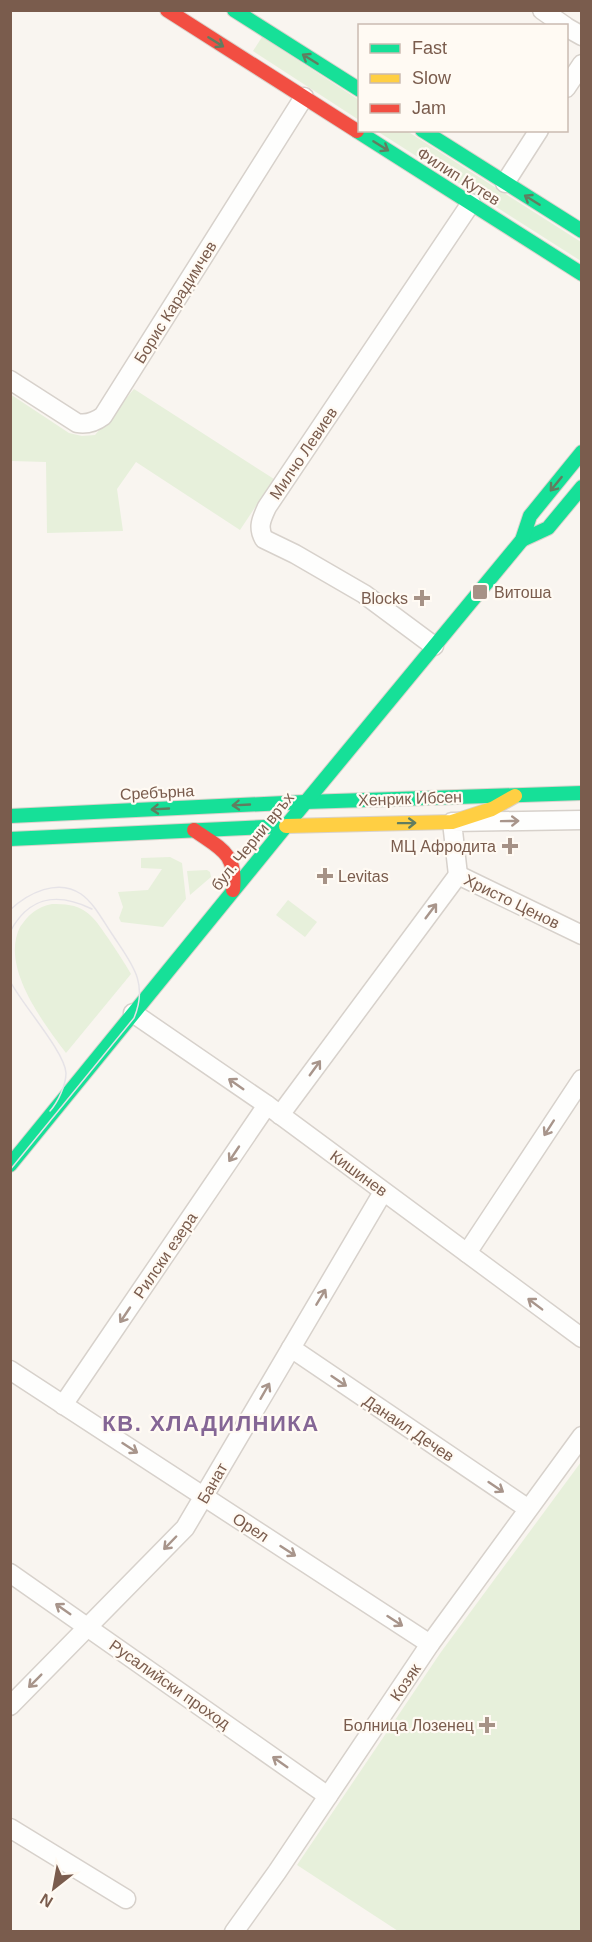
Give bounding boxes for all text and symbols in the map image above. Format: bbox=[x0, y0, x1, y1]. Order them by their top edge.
legend bbox=[358, 24, 568, 132]
one-way arrow bbox=[207, 36, 224, 48]
text: Fast bbox=[412, 38, 447, 58]
one-way arrow bbox=[302, 53, 319, 65]
text: Slow bbox=[412, 68, 452, 88]
text: Jam bbox=[412, 98, 446, 118]
one-way arrow bbox=[372, 141, 389, 153]
street label: Филип Кутев bbox=[414, 144, 503, 209]
one-way arrow bbox=[524, 194, 541, 206]
street label: Борис Карадимчев bbox=[131, 238, 220, 366]
street label: Милчо Левиев bbox=[266, 404, 340, 502]
one-way arrow bbox=[549, 476, 562, 492]
marker: Витоша bbox=[471, 583, 489, 601]
place label: Витоша bbox=[494, 584, 551, 601]
marker: Blocks bbox=[413, 589, 431, 607]
place label: Blocks bbox=[361, 590, 408, 607]
street label: Сребърна bbox=[119, 782, 195, 803]
street label: Хенрик Ибсен bbox=[358, 788, 462, 809]
street label: бул. Черни връх bbox=[208, 789, 297, 894]
one-way arrow bbox=[231, 799, 251, 810]
one-way arrow bbox=[150, 803, 170, 814]
one-way arrow bbox=[500, 815, 520, 827]
one-way arrow bbox=[396, 817, 416, 829]
marker: МЦ Афродита bbox=[501, 837, 519, 855]
place label: МЦ Афродита bbox=[391, 838, 496, 855]
marker: Levitas bbox=[316, 867, 334, 885]
place label: Levitas bbox=[338, 868, 389, 885]
street label: Христо Ценов bbox=[461, 871, 562, 932]
one-way arrow bbox=[424, 904, 437, 920]
one-way arrow bbox=[309, 1061, 321, 1077]
one-way arrow bbox=[228, 1078, 244, 1090]
one-way arrow bbox=[543, 1119, 556, 1136]
one-way arrow bbox=[228, 1145, 240, 1162]
street label: Кишинев bbox=[327, 1147, 391, 1200]
street label: Рилски езера bbox=[130, 1209, 200, 1301]
one-way arrow bbox=[315, 1289, 327, 1306]
one-way arrow bbox=[527, 1297, 543, 1310]
one-way arrow bbox=[119, 1306, 131, 1323]
one-way arrow bbox=[330, 1375, 347, 1387]
one-way arrow bbox=[260, 1383, 272, 1400]
street label: Данаил Дечев bbox=[360, 1392, 457, 1465]
district label: КВ. ХЛАДИЛНИКА bbox=[102, 1411, 320, 1436]
one-way arrow bbox=[121, 1443, 138, 1455]
street label: Банат bbox=[194, 1459, 231, 1507]
one-way arrow bbox=[487, 1481, 504, 1493]
street label: Орел bbox=[230, 1510, 272, 1545]
one-way arrow bbox=[163, 1536, 178, 1551]
one-way arrow bbox=[279, 1546, 296, 1558]
one-way arrow bbox=[56, 1603, 72, 1615]
one-way arrow bbox=[386, 1616, 403, 1628]
street label: Русалийски проход bbox=[106, 1636, 234, 1733]
street label: Козяк bbox=[387, 1660, 424, 1704]
one-way arrow bbox=[28, 1674, 42, 1689]
marker: Болница Лозенец bbox=[478, 1716, 496, 1734]
place label: Болница Лозенец bbox=[343, 1717, 474, 1734]
one-way arrow bbox=[273, 1756, 289, 1768]
north arrow bbox=[24, 1858, 84, 1918]
text: N bbox=[37, 1890, 56, 1911]

